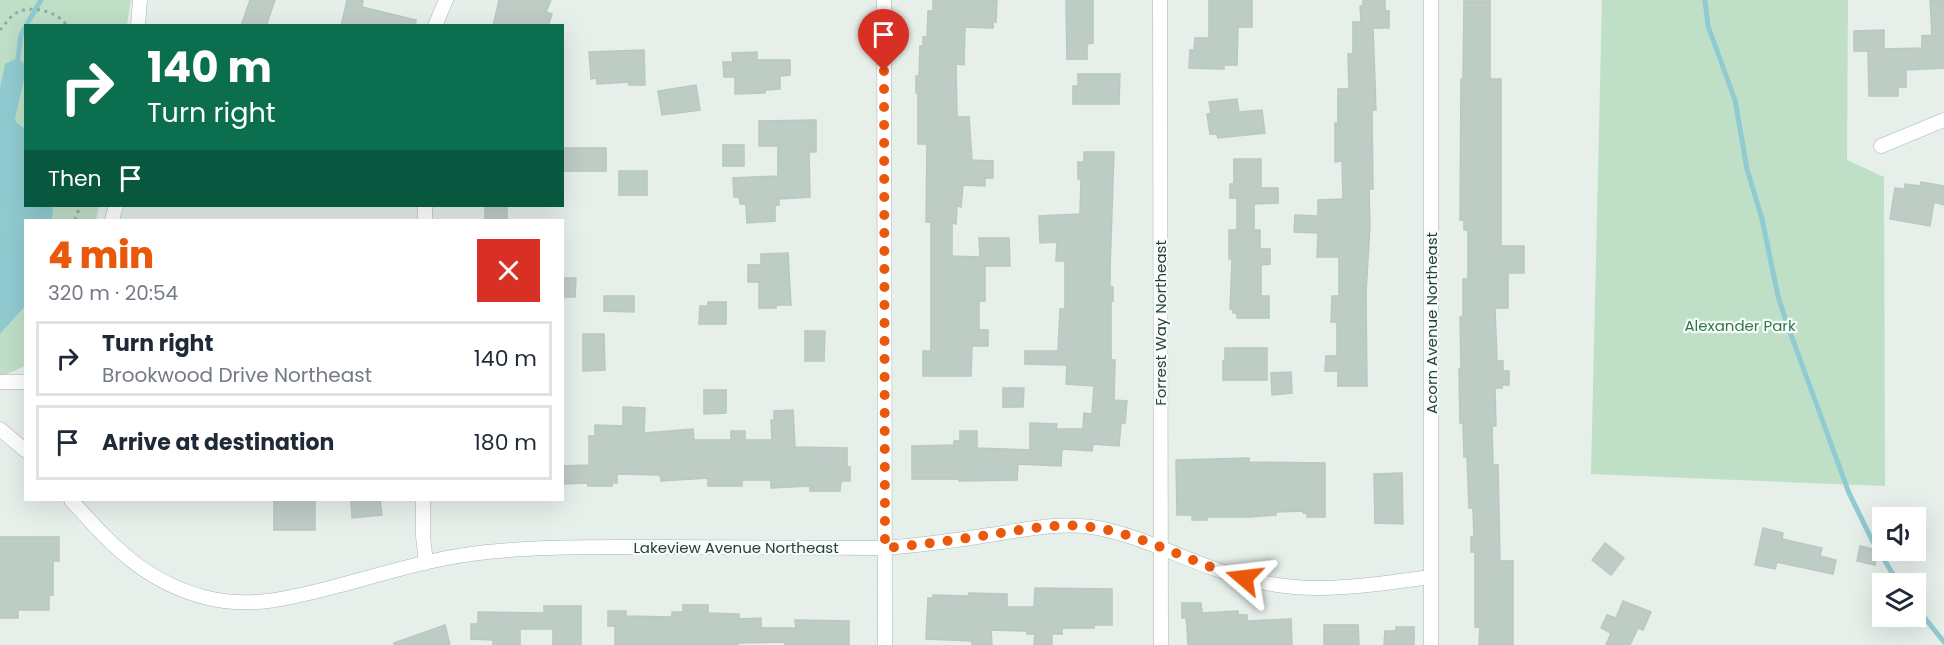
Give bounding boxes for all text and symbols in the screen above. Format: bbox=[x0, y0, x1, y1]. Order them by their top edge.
pin bbox=[858, 9, 909, 71]
icon: arrive bbox=[867, 18, 900, 51]
text: 140 m bbox=[147, 38, 272, 97]
icon: right bbox=[48, 48, 126, 126]
text: Turn right bbox=[147, 94, 276, 131]
icon: arrive bbox=[114, 162, 147, 195]
text: Then bbox=[48, 163, 102, 194]
text: 4 min bbox=[48, 230, 154, 281]
street label: Acorn Avenue Northeast bbox=[1421, 232, 1442, 414]
button: close bbox=[477, 239, 540, 302]
street label: Forrest Way Northeast bbox=[1150, 240, 1171, 406]
text: 320 m · 20:54 bbox=[48, 279, 178, 307]
park label: Alexander Park bbox=[1684, 315, 1796, 336]
text: Turn right bbox=[102, 328, 213, 359]
icon: right bbox=[51, 342, 84, 375]
text: 140 m bbox=[474, 343, 537, 374]
text: Brookwood Drive Northeast bbox=[102, 361, 372, 389]
icon: arrive bbox=[51, 426, 84, 459]
text: Arrive at destination bbox=[102, 427, 334, 458]
text: 180 m bbox=[474, 427, 537, 458]
map controls bbox=[1872, 507, 1926, 627]
button: sound bbox=[1872, 507, 1926, 561]
street label: Lakeview Avenue Northeast bbox=[633, 537, 839, 558]
position arrow bbox=[1212, 546, 1276, 610]
button: layers bbox=[1872, 573, 1926, 627]

